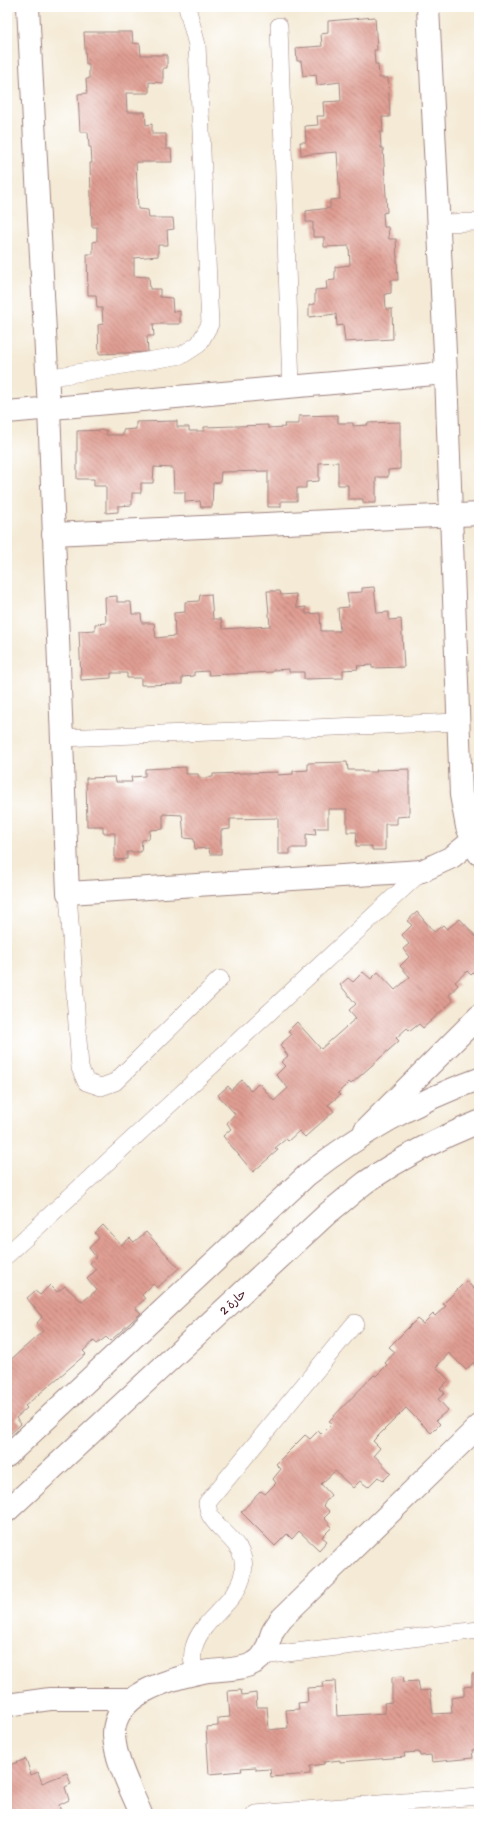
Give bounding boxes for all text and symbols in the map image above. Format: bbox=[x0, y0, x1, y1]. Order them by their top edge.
street label: حارة 2 bbox=[217, 1286, 249, 1318]

